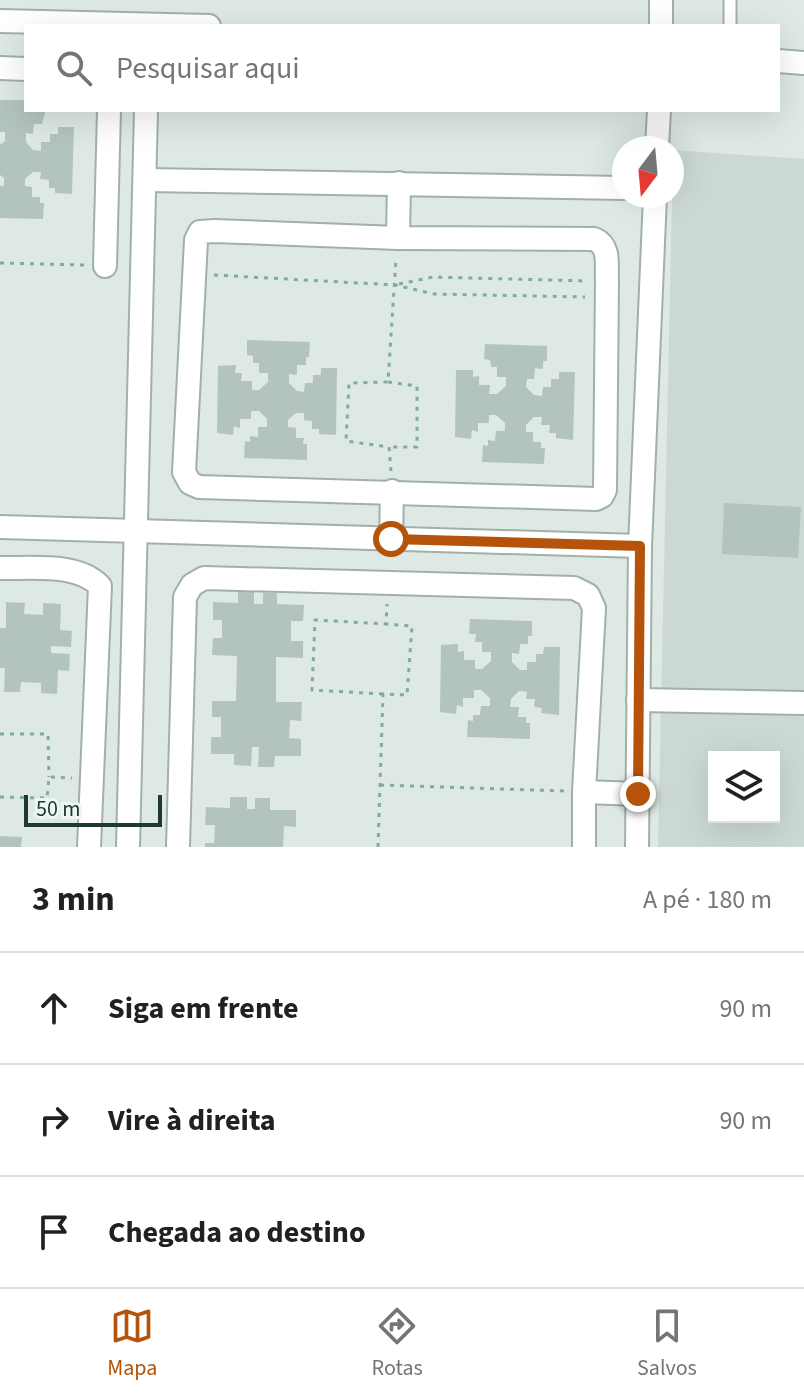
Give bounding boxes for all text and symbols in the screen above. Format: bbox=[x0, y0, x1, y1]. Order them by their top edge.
search box bbox=[24, 24, 780, 112]
icon: search bbox=[52, 46, 96, 90]
text: Pesquisar aqui bbox=[116, 47, 300, 90]
north arrow bbox=[612, 136, 684, 208]
route start bbox=[373, 521, 409, 557]
map controls bbox=[708, 751, 780, 823]
button: layers bbox=[708, 751, 780, 823]
route end bbox=[620, 776, 656, 812]
scale bar bbox=[24, 791, 162, 827]
text: 50 m bbox=[36, 793, 81, 825]
text: 3 min bbox=[32, 875, 115, 924]
text: A pé · 180 m bbox=[643, 881, 772, 918]
icon: ahead bbox=[32, 986, 76, 1030]
text: Siga em frente bbox=[108, 987, 299, 1030]
text: 90 m bbox=[719, 990, 772, 1027]
icon: right bbox=[32, 1098, 76, 1142]
text: Vire à direita bbox=[108, 1099, 276, 1142]
text: 90 m bbox=[719, 1102, 772, 1139]
icon: arrive bbox=[32, 1210, 76, 1254]
text: Chegada ao destino bbox=[108, 1211, 366, 1254]
tab: Mapa bbox=[107, 1304, 157, 1384]
tab: Rotas bbox=[372, 1304, 423, 1384]
tab: Salvos bbox=[637, 1304, 697, 1384]

